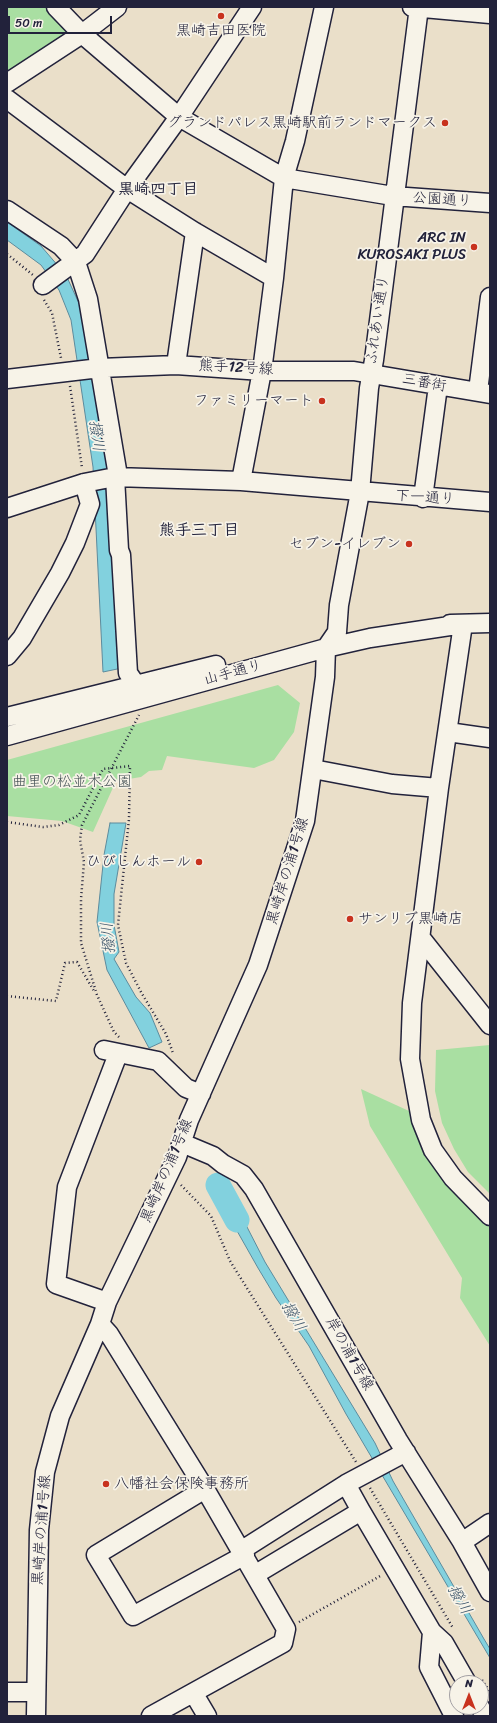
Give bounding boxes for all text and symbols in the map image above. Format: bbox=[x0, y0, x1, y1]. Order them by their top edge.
scale bar bbox=[10, 8, 114, 34]
marker: 黒崎吉田医院 bbox=[216, 11, 226, 21]
text: 50 m bbox=[15, 12, 42, 34]
place label: 黒崎吉田医院 bbox=[176, 22, 266, 40]
place label: グランドパレス黒崎駅前ランドマークス bbox=[167, 114, 437, 132]
marker: グランドパレス黒崎駅前ランドマークス bbox=[440, 118, 450, 128]
district label: 黒崎四丁目 bbox=[118, 180, 198, 200]
street label: 公園通り bbox=[411, 189, 473, 211]
place label: ARC IN KUROSAKI PLUS bbox=[357, 229, 466, 264]
marker: ARC IN KUROSAKI PLUS bbox=[469, 242, 479, 252]
street label: ふれあい通り bbox=[363, 274, 393, 366]
street label: 熊手12号線 bbox=[198, 357, 274, 379]
street label: 三番街 bbox=[400, 370, 448, 396]
place label: ファミリーマート bbox=[194, 392, 314, 410]
marker: ファミリーマート bbox=[317, 396, 327, 406]
water label: 撥川 bbox=[84, 419, 108, 453]
street label: 下一通り bbox=[394, 487, 456, 509]
district label: 熊手三丁目 bbox=[159, 521, 239, 541]
place label: セブン-イレブン bbox=[289, 535, 401, 553]
marker: セブン-イレブン bbox=[404, 539, 414, 549]
street label: 山手通り bbox=[202, 657, 264, 689]
park label: 曲里の松並木公園 bbox=[12, 773, 132, 791]
street label: 黒崎岸の浦1号線 bbox=[263, 815, 313, 927]
place label: ひびしんホール bbox=[86, 853, 191, 871]
marker: ひびしんホール bbox=[194, 857, 204, 867]
place label: サンリブ黒崎店 bbox=[358, 910, 463, 928]
marker: サンリブ黒崎店 bbox=[345, 914, 355, 924]
water label: 撥川 bbox=[98, 921, 120, 955]
street label: 黒崎岸の浦1号線 bbox=[137, 1116, 197, 1226]
water label: 撥川 bbox=[277, 1298, 309, 1336]
street label: 岸の浦1号線 bbox=[321, 1314, 377, 1394]
street label: 黒崎岸の浦1号線 bbox=[29, 1474, 55, 1586]
place label: 八幡社会保険事務所 bbox=[114, 1475, 249, 1493]
marker: 八幡社会保険事務所 bbox=[101, 1479, 111, 1489]
water label: 撥川 bbox=[443, 1581, 475, 1619]
text: N bbox=[465, 1674, 473, 1693]
north arrow bbox=[449, 1675, 489, 1715]

